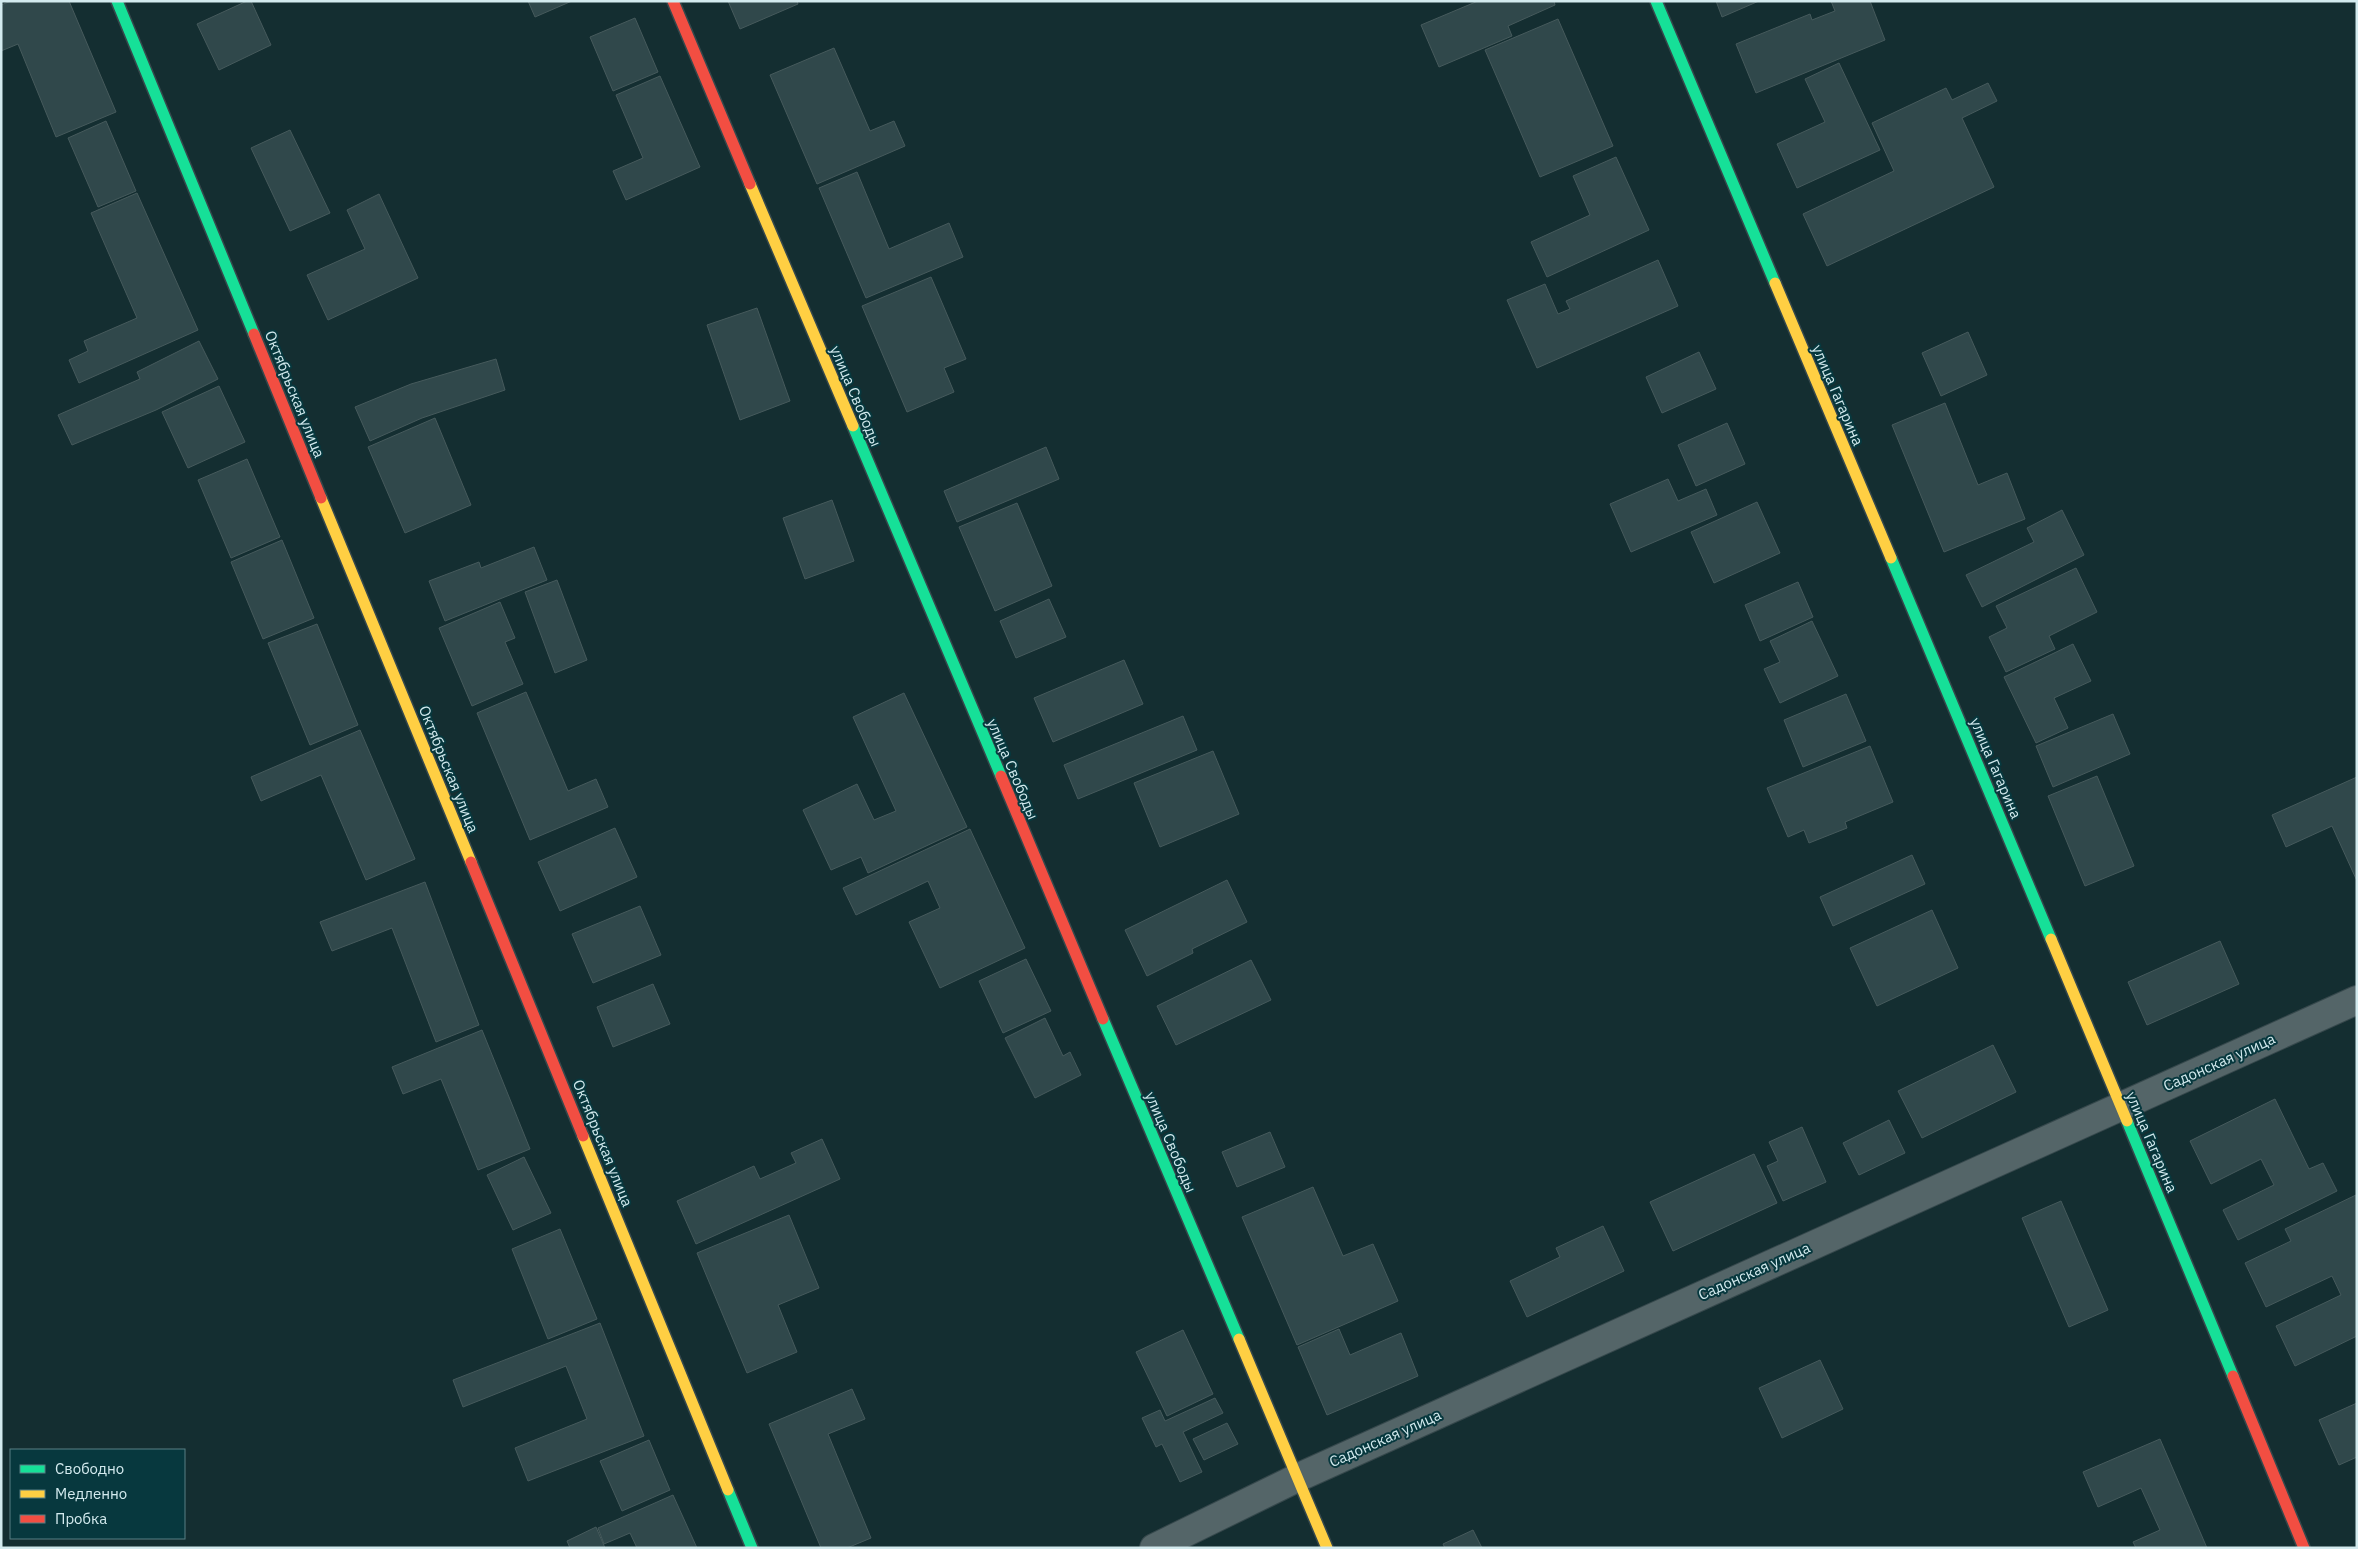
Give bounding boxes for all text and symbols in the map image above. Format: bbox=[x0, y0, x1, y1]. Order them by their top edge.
street label: Октябрьская улица bbox=[261, 328, 329, 460]
street label: улица Гагарина bbox=[1808, 342, 1868, 448]
street label: улица Свободы bbox=[826, 343, 886, 449]
street label: Октябрьская улица bbox=[415, 703, 483, 835]
street label: улица Гагарина bbox=[1966, 715, 2026, 821]
street label: улица Свободы bbox=[983, 716, 1043, 822]
street label: Садонская улица bbox=[2160, 1029, 2278, 1095]
street label: Октябрьская улица bbox=[569, 1077, 637, 1209]
street label: улица Свободы bbox=[1141, 1089, 1201, 1195]
street label: улица Гагарина bbox=[2122, 1089, 2182, 1195]
street label: Садонская улица bbox=[1695, 1238, 1813, 1304]
street label: Садонская улица bbox=[1326, 1405, 1444, 1471]
legend bbox=[10, 1449, 185, 1539]
text: Свободно bbox=[55, 1459, 124, 1478]
text: Медленно bbox=[55, 1484, 127, 1503]
text: Пробка bbox=[55, 1509, 107, 1528]

